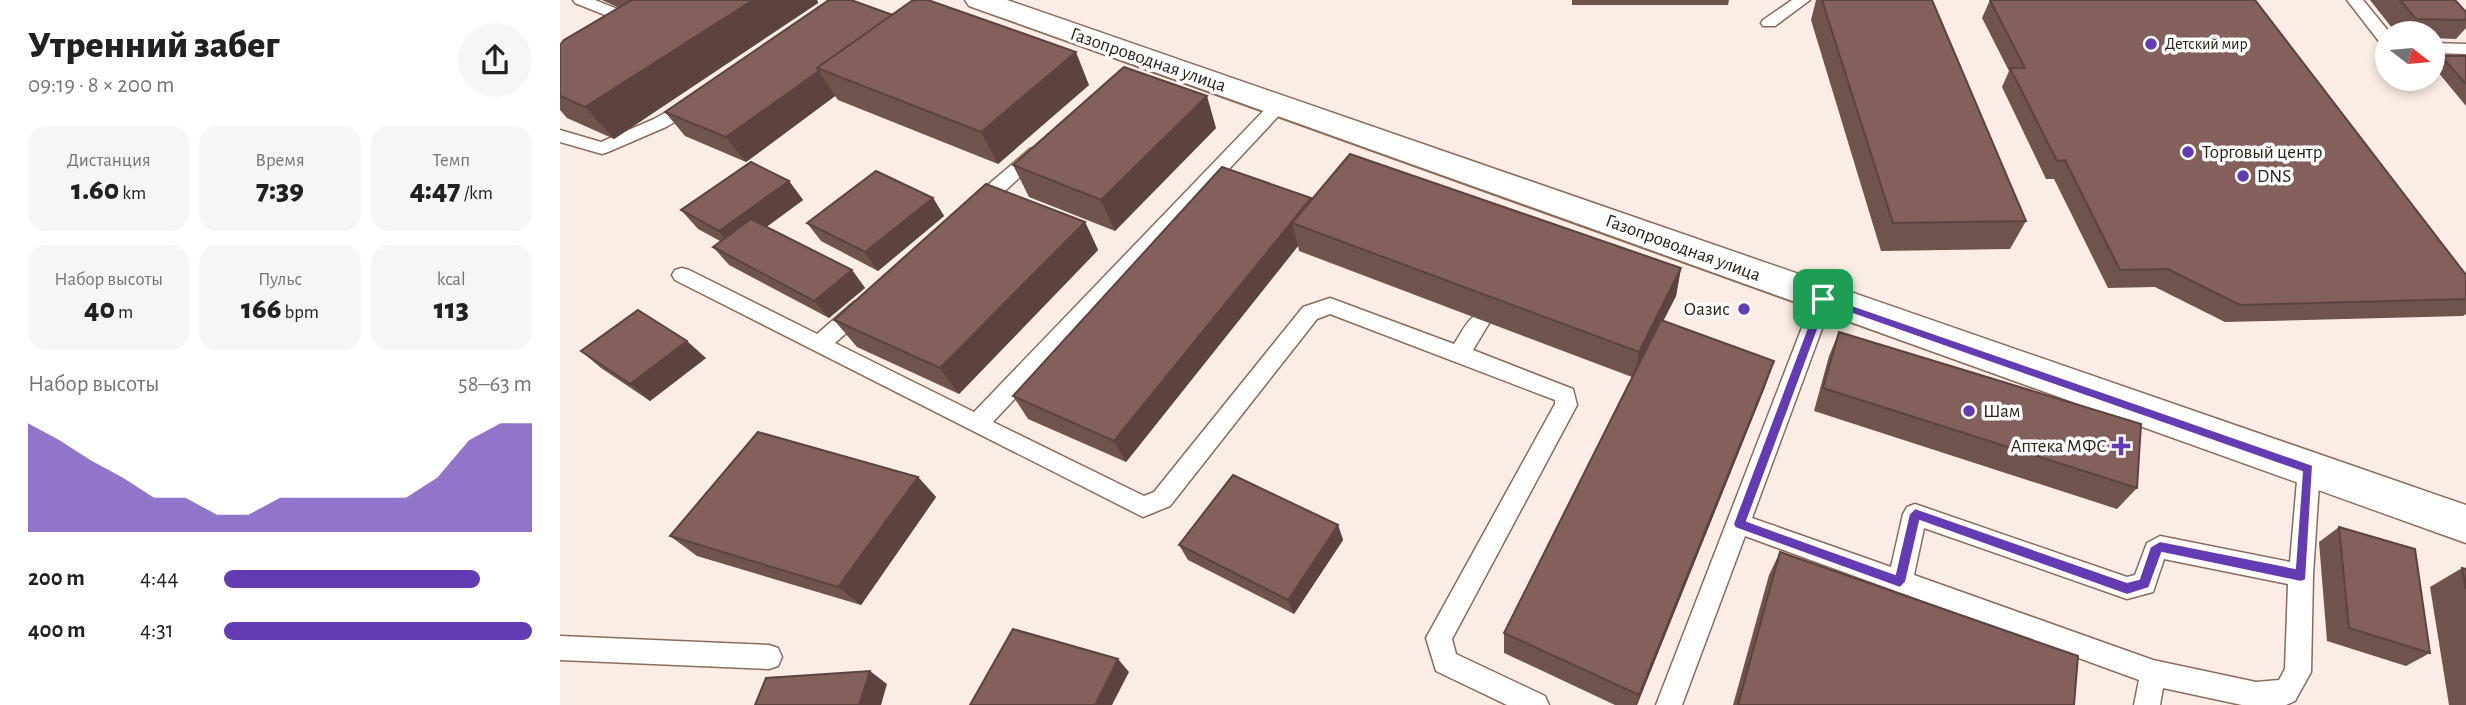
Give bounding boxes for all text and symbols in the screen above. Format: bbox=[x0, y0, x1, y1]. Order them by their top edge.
north arrow bbox=[2375, 21, 2445, 91]
map controls bbox=[2375, 21, 2445, 91]
button: share bbox=[458, 23, 532, 97]
street label: Газопроводная улица bbox=[1068, 24, 1229, 96]
text: Утренний забег bbox=[28, 27, 280, 65]
marker: Детский мир bbox=[2143, 36, 2159, 52]
place label: Детский мир bbox=[2165, 36, 2248, 52]
text: 09:19 · 8 × 200 m bbox=[28, 74, 174, 97]
place label: Торговый центр bbox=[2202, 143, 2322, 162]
marker: Торговый центр bbox=[2180, 144, 2196, 160]
text: Дистанция bbox=[67, 151, 151, 170]
text: Время bbox=[255, 151, 305, 170]
text: Темп bbox=[432, 151, 470, 170]
place label: DNS bbox=[2257, 167, 2291, 186]
marker: DNS bbox=[2235, 168, 2251, 184]
text: 1.60 bbox=[71, 175, 119, 205]
text: 7:39 bbox=[256, 175, 304, 205]
text: 4:47 bbox=[410, 175, 461, 205]
text: km bbox=[119, 184, 146, 203]
text: /km bbox=[461, 184, 493, 203]
street label: Газопроводная улица bbox=[1603, 211, 1763, 285]
pin bbox=[1793, 269, 1853, 329]
text: Набор высоты bbox=[54, 270, 163, 289]
text: Пульс bbox=[258, 270, 302, 289]
text: kcal bbox=[437, 270, 466, 289]
icon: arrive bbox=[1804, 280, 1842, 318]
text: 40 bbox=[84, 294, 115, 324]
text: 166 bbox=[241, 294, 281, 324]
text: 113 bbox=[434, 294, 469, 324]
place label: Оазис bbox=[1683, 300, 1730, 319]
marker: Оазис bbox=[1736, 301, 1752, 317]
text: m bbox=[115, 303, 133, 322]
text: bpm bbox=[281, 303, 319, 322]
text: Набор высоты bbox=[28, 373, 160, 396]
text: 58–63 m bbox=[458, 373, 532, 396]
place label: Шам bbox=[1983, 402, 2021, 421]
marker: Шам bbox=[1961, 403, 1977, 419]
place label: Аптека МФС bbox=[2010, 437, 2107, 456]
marker: Аптека МФС bbox=[2113, 438, 2129, 454]
text: 200 m bbox=[28, 567, 85, 590]
text: 4:44 bbox=[140, 567, 178, 590]
text: 400 m bbox=[28, 619, 86, 642]
text: 4:31 bbox=[140, 619, 174, 642]

